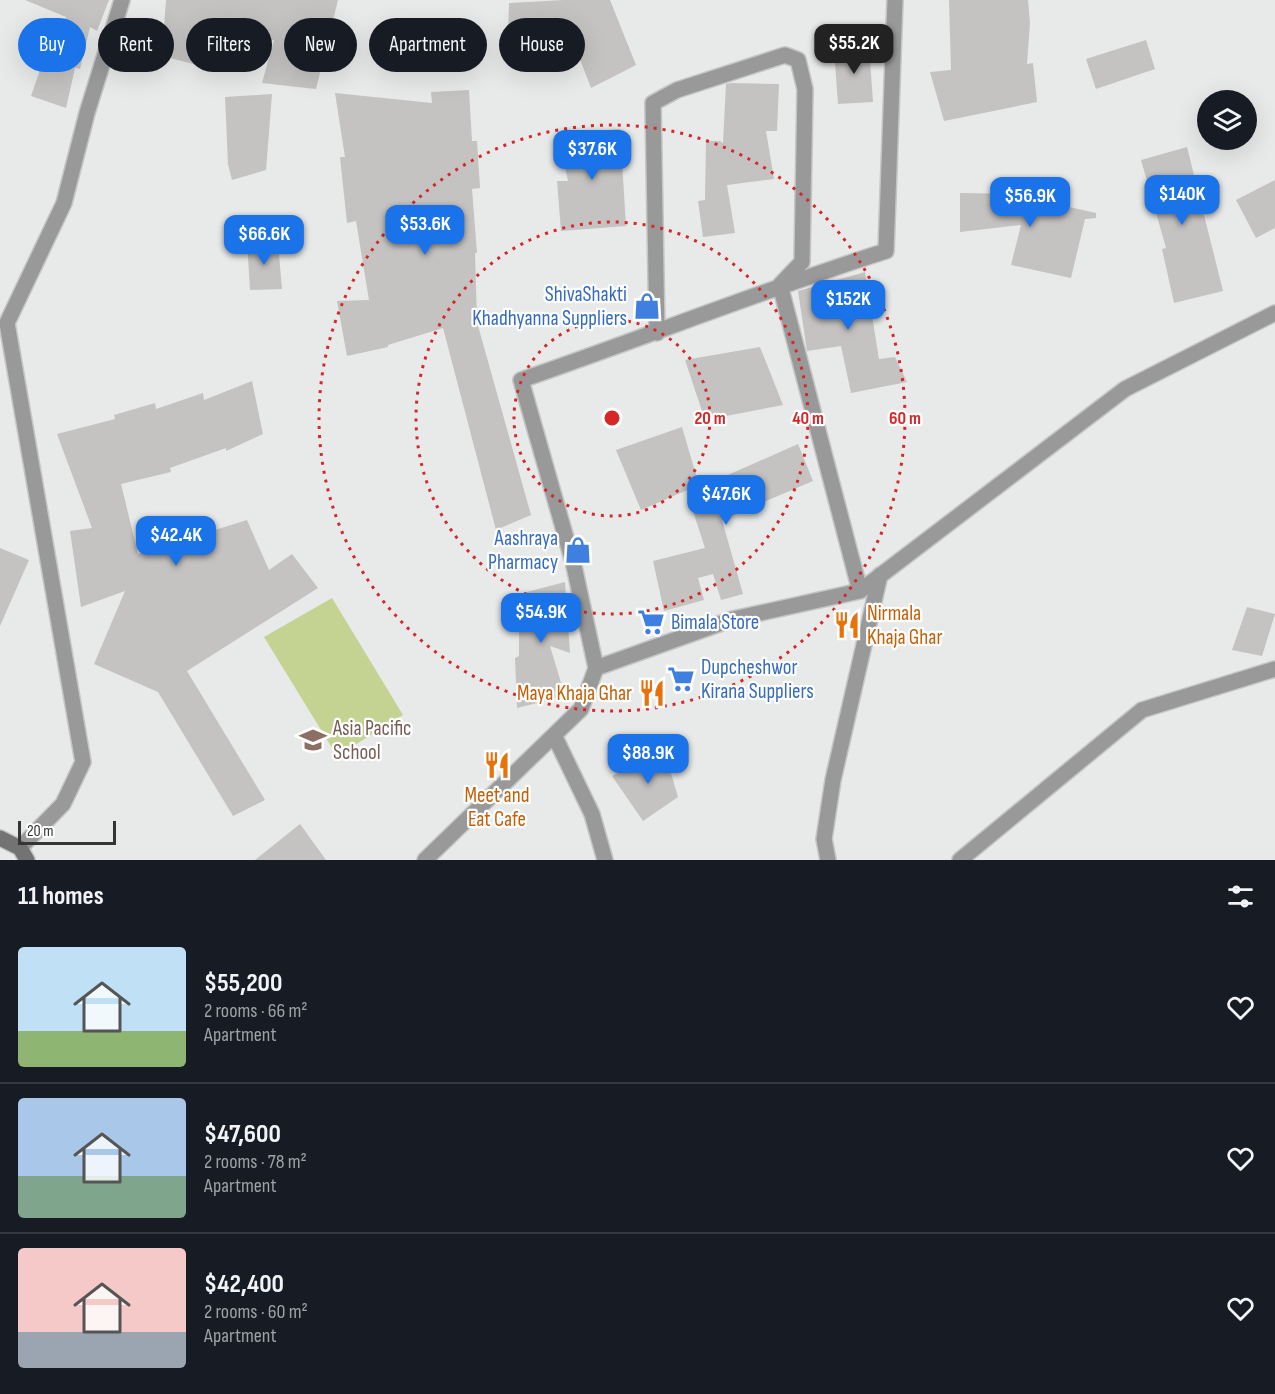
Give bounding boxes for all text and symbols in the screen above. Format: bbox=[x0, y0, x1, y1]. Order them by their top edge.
chip: Buy bbox=[18, 18, 86, 72]
chip: Rent bbox=[98, 18, 174, 72]
chip: Filters bbox=[186, 18, 272, 72]
chip: New bbox=[284, 18, 357, 72]
chip: Apartment bbox=[369, 18, 487, 72]
chip: House bbox=[499, 18, 585, 72]
pin: $55.2K bbox=[805, 24, 903, 75]
text: $55.2K bbox=[828, 31, 880, 55]
map controls bbox=[1197, 90, 1257, 150]
button: layers bbox=[1197, 90, 1257, 150]
pin: $37.6K bbox=[543, 130, 641, 181]
text: $37.6K bbox=[567, 137, 617, 161]
pin: $140K bbox=[1140, 175, 1224, 226]
pin: $56.9K bbox=[981, 177, 1079, 228]
text: $140K bbox=[1159, 182, 1205, 206]
text: $56.9K bbox=[1004, 184, 1056, 208]
pin: $53.6K bbox=[376, 205, 474, 256]
text: $53.6K bbox=[399, 212, 451, 236]
pin: $66.6K bbox=[215, 215, 313, 266]
text: $66.6K bbox=[238, 222, 290, 246]
pin: $152K bbox=[806, 280, 890, 331]
place label: ShivaShakti Khadhyanna Suppliers bbox=[472, 282, 627, 331]
text: $152K bbox=[825, 287, 871, 311]
shop icon: ShivaShakti Khadhyanna Suppliers bbox=[632, 291, 662, 321]
centre of rings bbox=[602, 408, 622, 428]
text: 20 m bbox=[694, 408, 726, 429]
text: 40 m bbox=[792, 408, 824, 429]
text: 60 m bbox=[889, 408, 921, 429]
pin: $47.6K bbox=[677, 475, 775, 526]
text: $47.6K bbox=[701, 482, 751, 506]
pin: $42.4K bbox=[127, 516, 225, 567]
text: $42.4K bbox=[150, 523, 202, 547]
place label: Aashraya Pharmacy bbox=[488, 526, 558, 575]
shop icon: Aashraya Pharmacy bbox=[563, 535, 593, 565]
pin: $54.9K bbox=[492, 593, 590, 644]
text: $54.9K bbox=[515, 600, 567, 624]
place label: Nirmala Khaja Ghar bbox=[867, 601, 942, 650]
supermarket icon: Bimala Store bbox=[636, 607, 666, 637]
place label: Bimala Store bbox=[671, 610, 759, 635]
restaurant icon: Nirmala Khaja Ghar bbox=[832, 610, 862, 640]
place label: Dupcheshwor Kirana Suppliers bbox=[701, 655, 814, 704]
supermarket icon: Dupcheshwor Kirana Suppliers bbox=[666, 664, 696, 694]
restaurant icon: Maya Khaja Ghar bbox=[637, 678, 667, 708]
place label: Maya Khaja Ghar bbox=[517, 681, 632, 706]
place label: Asia Pacific School bbox=[332, 716, 411, 765]
school or university icon: Asia Pacific School bbox=[298, 725, 328, 755]
pin: $88.9K bbox=[599, 734, 697, 785]
text: $88.9K bbox=[622, 741, 674, 765]
restaurant icon: Meet and Eat Cafe bbox=[482, 750, 512, 780]
place label: Meet and Eat Cafe bbox=[465, 783, 529, 832]
scale bar bbox=[18, 818, 116, 846]
text: 20 m bbox=[27, 822, 54, 841]
icon: filters bbox=[1224, 880, 1257, 913]
text: 11 homes bbox=[18, 881, 104, 912]
text: $55,200 bbox=[204, 968, 282, 999]
icon: home bbox=[66, 971, 138, 1043]
icon: heart bbox=[1224, 991, 1257, 1024]
text: 2 rooms · 66 m² bbox=[204, 999, 308, 1023]
text: Apartment bbox=[204, 1023, 277, 1047]
text: $47,600 bbox=[204, 1119, 281, 1150]
icon: home bbox=[66, 1122, 138, 1194]
icon: heart bbox=[1224, 1142, 1257, 1175]
text: 2 rooms · 78 m² bbox=[204, 1150, 307, 1174]
text: Apartment bbox=[204, 1174, 277, 1198]
text: $42,400 bbox=[204, 1269, 284, 1300]
icon: home bbox=[66, 1272, 138, 1344]
icon: heart bbox=[1224, 1292, 1257, 1325]
text: 2 rooms · 60 m² bbox=[204, 1300, 308, 1324]
text: Apartment bbox=[204, 1324, 277, 1348]

